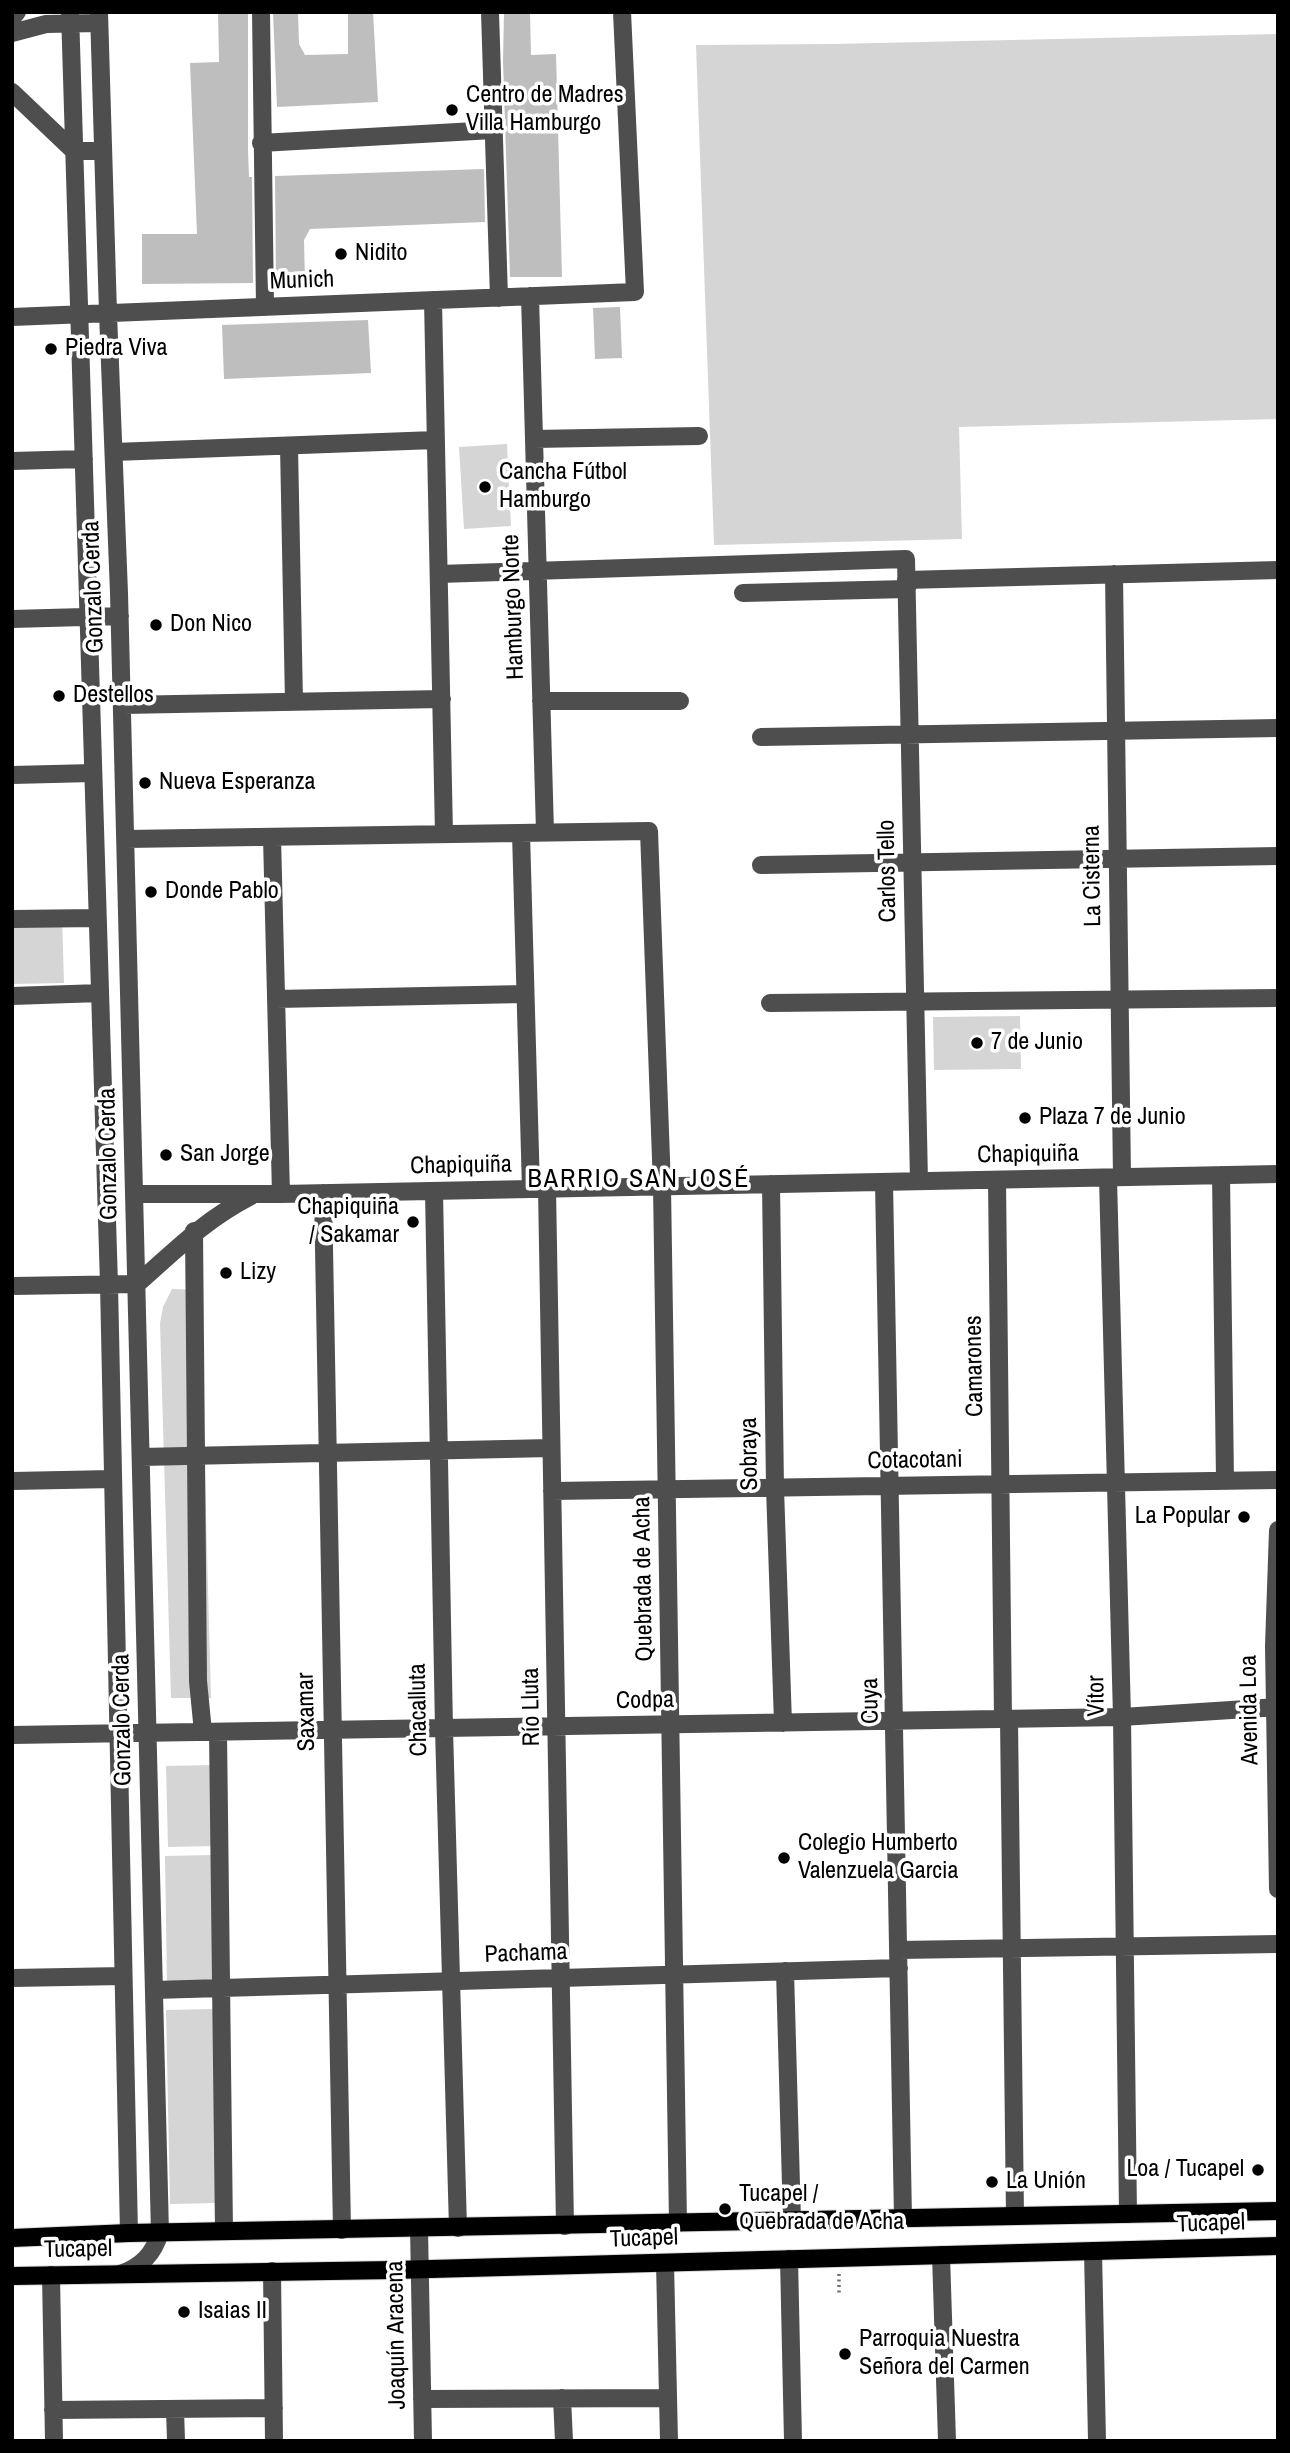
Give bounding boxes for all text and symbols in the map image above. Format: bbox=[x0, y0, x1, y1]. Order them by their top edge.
place label: Centro de Madres Villa Hamburgo bbox=[466, 82, 624, 138]
marker: Centro de Madres Villa Hamburgo bbox=[444, 102, 460, 118]
place label: Nidito bbox=[355, 240, 408, 268]
marker: Nidito bbox=[333, 246, 349, 262]
street label: Munich bbox=[269, 265, 335, 297]
place label: Piedra Viva bbox=[65, 335, 168, 363]
marker: Piedra Viva bbox=[43, 341, 59, 357]
place label: Cancha Fútbol Hamburgo bbox=[499, 459, 627, 515]
marker: Cancha Fútbol Hamburgo bbox=[477, 479, 493, 495]
street label: Gonzalo Cerda bbox=[77, 520, 111, 654]
street label: Hamburgo Norte bbox=[497, 534, 531, 680]
place label: Don Nico bbox=[170, 611, 252, 639]
marker: Don Nico bbox=[148, 617, 164, 633]
place label: Destellos bbox=[73, 682, 154, 710]
marker: Destellos bbox=[51, 688, 67, 704]
place label: Nueva Esperanza bbox=[159, 769, 315, 797]
marker: Nueva Esperanza bbox=[137, 775, 153, 791]
street label: Carlos Tello bbox=[873, 819, 903, 923]
street label: La Cisterna bbox=[1078, 825, 1108, 927]
place label: Donde Pablo bbox=[165, 878, 279, 906]
marker: Donde Pablo bbox=[143, 884, 159, 900]
place label: 7 de Junio bbox=[991, 1029, 1083, 1057]
marker: 7 de Junio bbox=[969, 1035, 985, 1051]
street label: Gonzalo Cerda bbox=[93, 1088, 125, 1220]
place label: Plaza 7 de Junio bbox=[1039, 1104, 1186, 1132]
marker: Plaza 7 de Junio bbox=[1017, 1110, 1033, 1126]
street label: Chapiquiña bbox=[977, 1140, 1079, 1170]
place label: San Jorge bbox=[180, 1141, 270, 1169]
marker: San Jorge bbox=[158, 1147, 174, 1163]
street label: Chapiquiña bbox=[410, 1151, 512, 1181]
district label: BARRIO SAN JOSÉ bbox=[529, 1164, 749, 1196]
place label: Chapiquiña / Sakamar bbox=[297, 1194, 399, 1250]
marker: Chapiquiña / Sakamar bbox=[405, 1214, 421, 1230]
place label: Lizy bbox=[240, 1259, 276, 1287]
marker: Lizy bbox=[218, 1265, 234, 1281]
street label: Camarones bbox=[960, 1315, 990, 1417]
street label: Sobraya bbox=[735, 1417, 765, 1491]
street label: Cotacotani bbox=[867, 1446, 963, 1476]
street label: Quebrada de Acha bbox=[628, 1496, 660, 1662]
place label: La Popular bbox=[1135, 1503, 1230, 1531]
marker: La Popular bbox=[1236, 1509, 1252, 1525]
street label: Gonzalo Cerda bbox=[107, 1654, 139, 1786]
street label: Avenida Loa bbox=[1235, 1655, 1265, 1765]
street label: Chacalluta bbox=[404, 1663, 434, 1757]
street label: Río Lluta bbox=[517, 1667, 547, 1747]
street label: Saxamar bbox=[292, 1672, 322, 1752]
street label: Vítor bbox=[1082, 1675, 1112, 1717]
street label: Cuya bbox=[856, 1678, 886, 1724]
street label: Codpa bbox=[616, 1686, 674, 1716]
place label: Colegio Humberto Valenzuela Garcia bbox=[798, 1830, 958, 1886]
marker: Colegio Humberto Valenzuela Garcia bbox=[776, 1850, 792, 1866]
street label: Pachama bbox=[484, 1938, 568, 1970]
place label: Loa / Tucapel bbox=[1126, 2156, 1244, 2184]
marker: Loa / Tucapel bbox=[1250, 2162, 1266, 2178]
place label: La Unión bbox=[1006, 2168, 1086, 2196]
marker: La Unión bbox=[984, 2174, 1000, 2190]
place label: Tucapel / Quebrada de Acha bbox=[739, 2181, 904, 2237]
marker: Tucapel / Quebrada de Acha bbox=[717, 2201, 733, 2217]
street label: Tucapel bbox=[1176, 2208, 1246, 2240]
street label: Tucapel bbox=[609, 2223, 679, 2255]
street label: Tucapel bbox=[44, 2235, 112, 2265]
street label: Joaquín Aracena bbox=[381, 2260, 413, 2410]
place label: Isaias II bbox=[198, 2298, 267, 2326]
marker: Isaias II bbox=[176, 2304, 192, 2320]
place label: Parroquia Nuestra Señora del Carmen bbox=[859, 2326, 1030, 2382]
marker: Parroquia Nuestra Señora del Carmen bbox=[837, 2346, 853, 2362]

